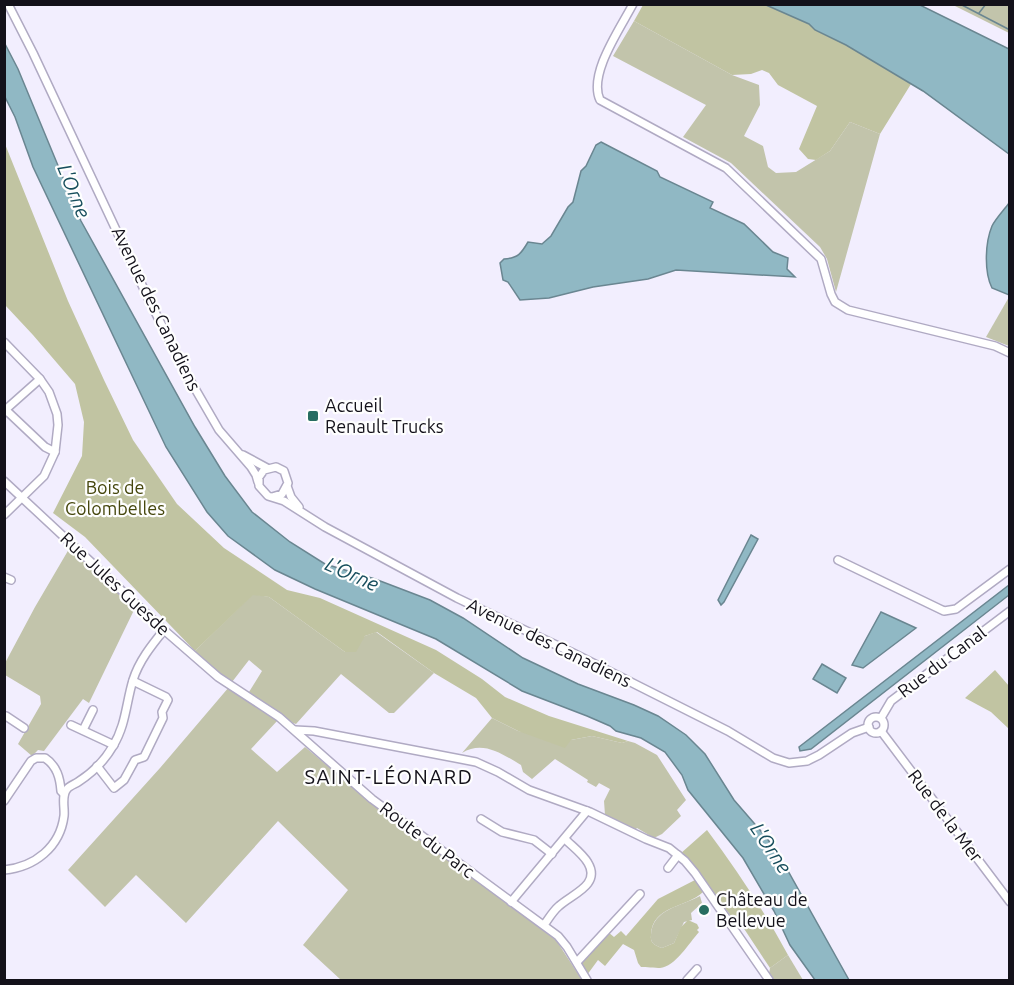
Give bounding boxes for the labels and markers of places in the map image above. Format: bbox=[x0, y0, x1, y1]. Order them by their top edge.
place label: Accueil Renault Trucks bbox=[325, 395, 444, 436]
marker: Accueil Renault Trucks bbox=[306, 409, 320, 423]
place label: Château de Bellevue bbox=[716, 889, 808, 930]
marker: Château de Bellevue bbox=[697, 903, 711, 917]

